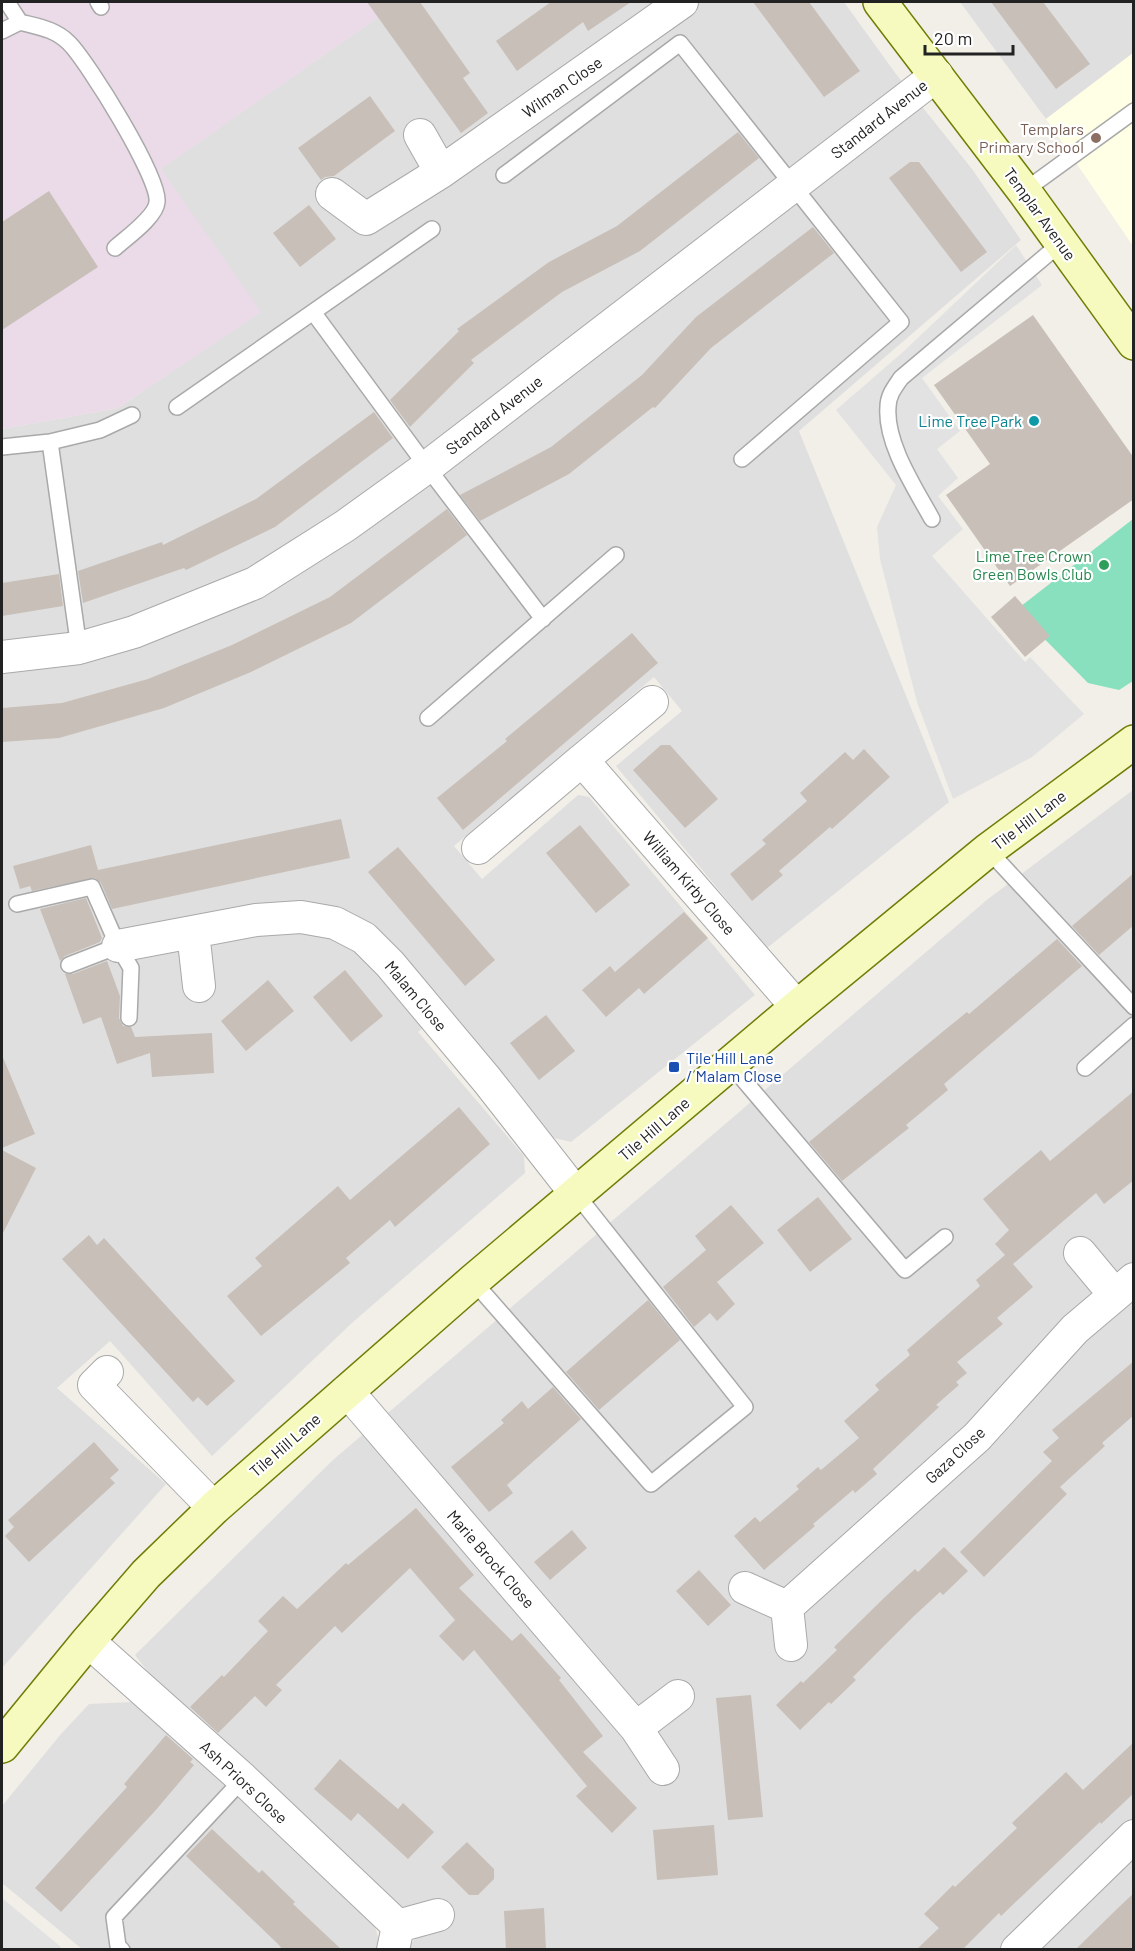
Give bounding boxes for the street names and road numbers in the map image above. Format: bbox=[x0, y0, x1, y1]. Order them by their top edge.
street label: Wilman Close bbox=[518, 52, 605, 121]
street label: Standard Avenue bbox=[827, 75, 931, 162]
street label: Templar Avenue bbox=[1000, 163, 1081, 264]
street label: Standard Avenue bbox=[442, 371, 546, 458]
street label: Tile Hill Lane bbox=[988, 786, 1069, 854]
street label: William Kirby Close bbox=[639, 827, 740, 938]
street label: Malam Close bbox=[381, 957, 451, 1035]
street label: Tile Hill Lane bbox=[614, 1093, 693, 1165]
street label: Tile Hill Lane bbox=[245, 1409, 324, 1481]
street label: Gaza Close bbox=[921, 1422, 988, 1487]
street label: Marie Brock Close bbox=[444, 1506, 539, 1612]
street label: Ash Priors Close bbox=[197, 1736, 292, 1827]

